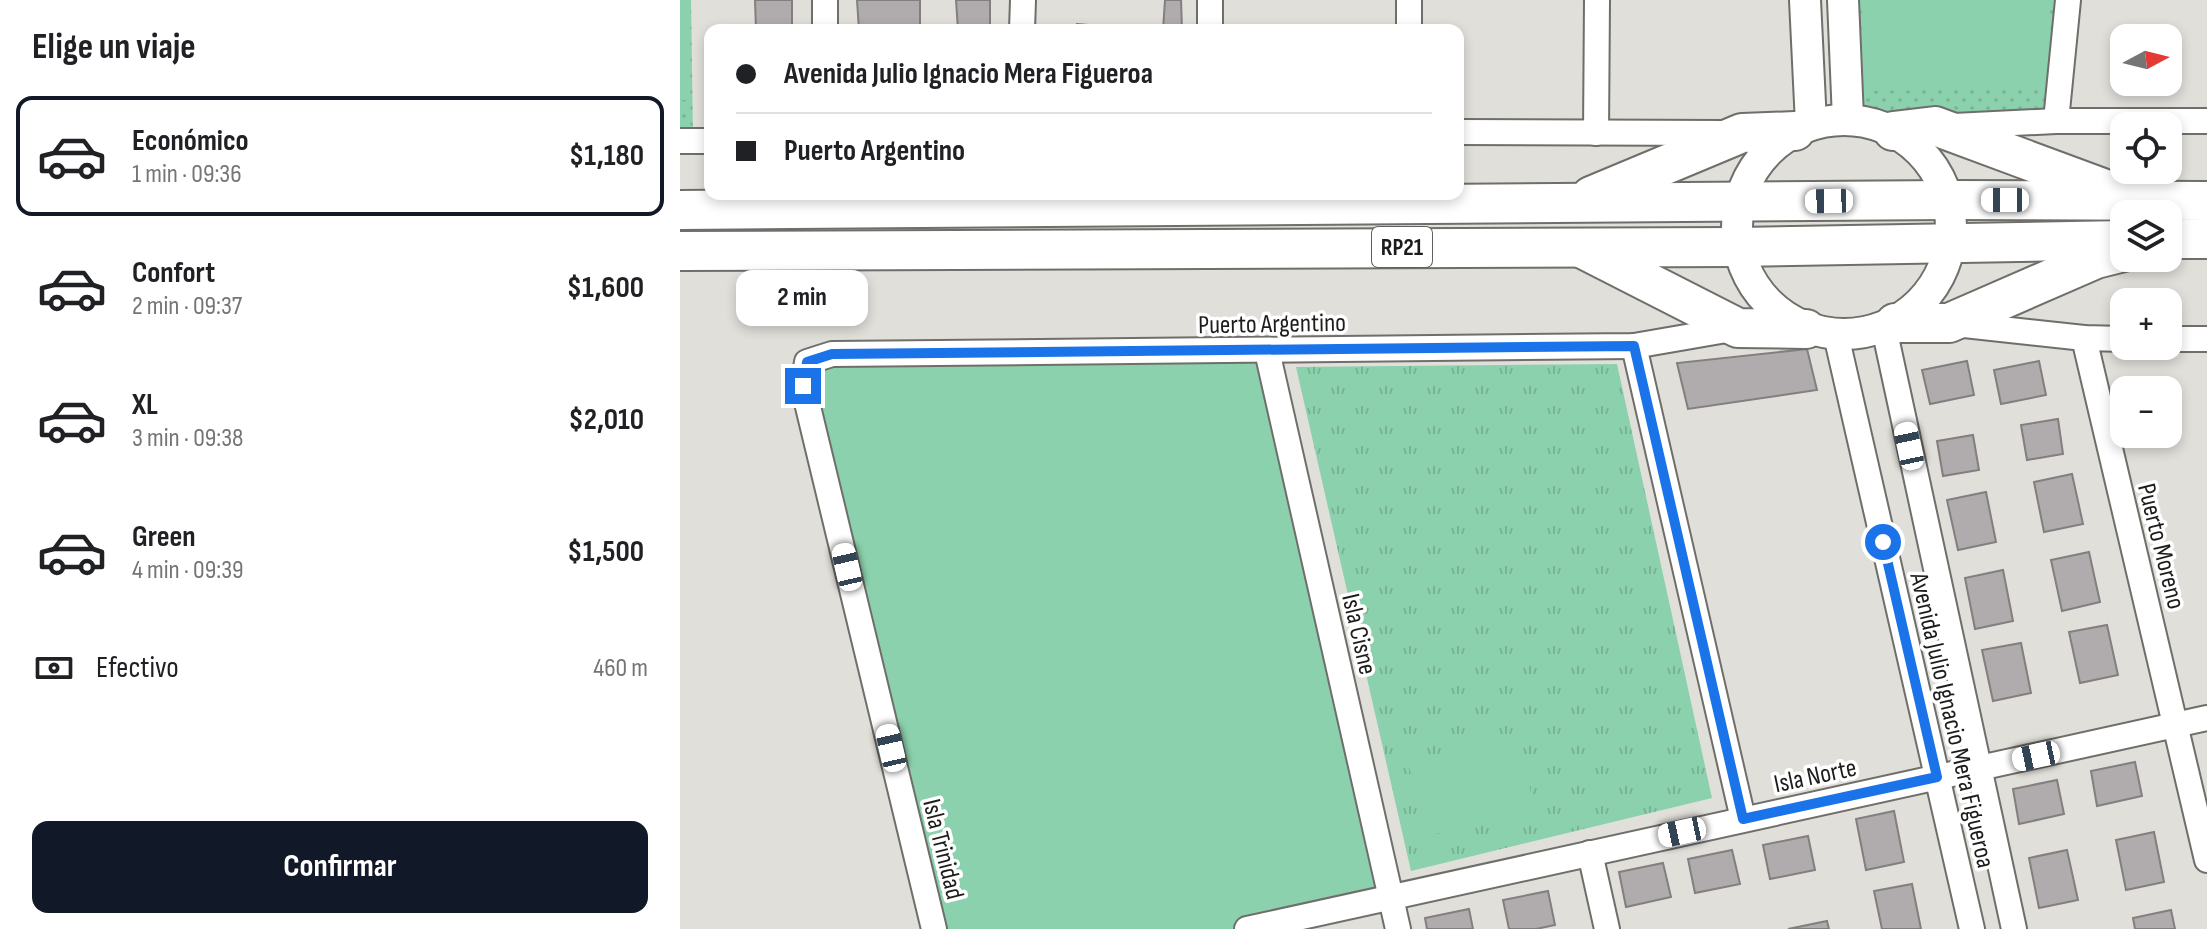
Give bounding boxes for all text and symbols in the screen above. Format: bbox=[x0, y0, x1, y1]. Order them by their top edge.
north arrow bbox=[2110, 24, 2182, 96]
map controls bbox=[2110, 24, 2182, 448]
text: Elige un viaje bbox=[32, 26, 196, 69]
text: Avenida Julio Ignacio Mera Figueroa bbox=[784, 56, 1153, 92]
button: locate bbox=[2110, 112, 2182, 184]
icon: car bbox=[36, 120, 108, 192]
text: Económico bbox=[132, 123, 249, 159]
text: Puerto Argentino bbox=[784, 133, 965, 169]
text: $1,180 bbox=[569, 138, 644, 174]
text: 1 min · 09:36 bbox=[132, 159, 242, 190]
car bbox=[1981, 188, 2029, 212]
car bbox=[1805, 189, 1853, 213]
button: layers bbox=[2110, 200, 2182, 272]
road number: RP21 bbox=[1372, 227, 1432, 267]
icon: car bbox=[36, 252, 108, 324]
text: Confort bbox=[132, 255, 215, 291]
text: $1,600 bbox=[567, 270, 644, 306]
callout: 2 min bbox=[737, 270, 869, 326]
text: 2 min bbox=[777, 282, 827, 313]
button: + bbox=[2110, 288, 2182, 360]
text: 2 min · 09:37 bbox=[132, 291, 242, 322]
street label: Puerto Argentino bbox=[1198, 308, 1346, 341]
route end bbox=[785, 368, 821, 404]
button: − bbox=[2110, 376, 2182, 448]
icon: car bbox=[36, 384, 108, 456]
text: XL bbox=[132, 387, 158, 423]
text: $2,010 bbox=[569, 402, 644, 438]
car bbox=[1892, 420, 1926, 472]
text: 3 min · 09:38 bbox=[132, 423, 243, 454]
street label: Puerto Moreno bbox=[2130, 480, 2191, 612]
icon: car bbox=[36, 516, 108, 588]
text: Green bbox=[132, 519, 196, 555]
route start bbox=[1865, 524, 1901, 560]
text: $1,500 bbox=[567, 534, 644, 570]
car bbox=[830, 541, 864, 593]
text: 4 min · 09:39 bbox=[132, 555, 244, 586]
street label: Avenida Julio Ignacio Mera Figueroa bbox=[1902, 569, 2001, 871]
street label: Isla Cisne bbox=[1334, 591, 1383, 678]
icon: cash bbox=[32, 646, 76, 690]
text: Efectivo bbox=[96, 650, 179, 686]
text: 460 m bbox=[593, 653, 648, 684]
car bbox=[874, 722, 908, 774]
car bbox=[2010, 739, 2062, 773]
street label: Isla Norte bbox=[1771, 753, 1859, 800]
street label: Isla Trinidad bbox=[915, 796, 970, 903]
car bbox=[1656, 815, 1708, 849]
button: Confirmar bbox=[32, 821, 648, 913]

